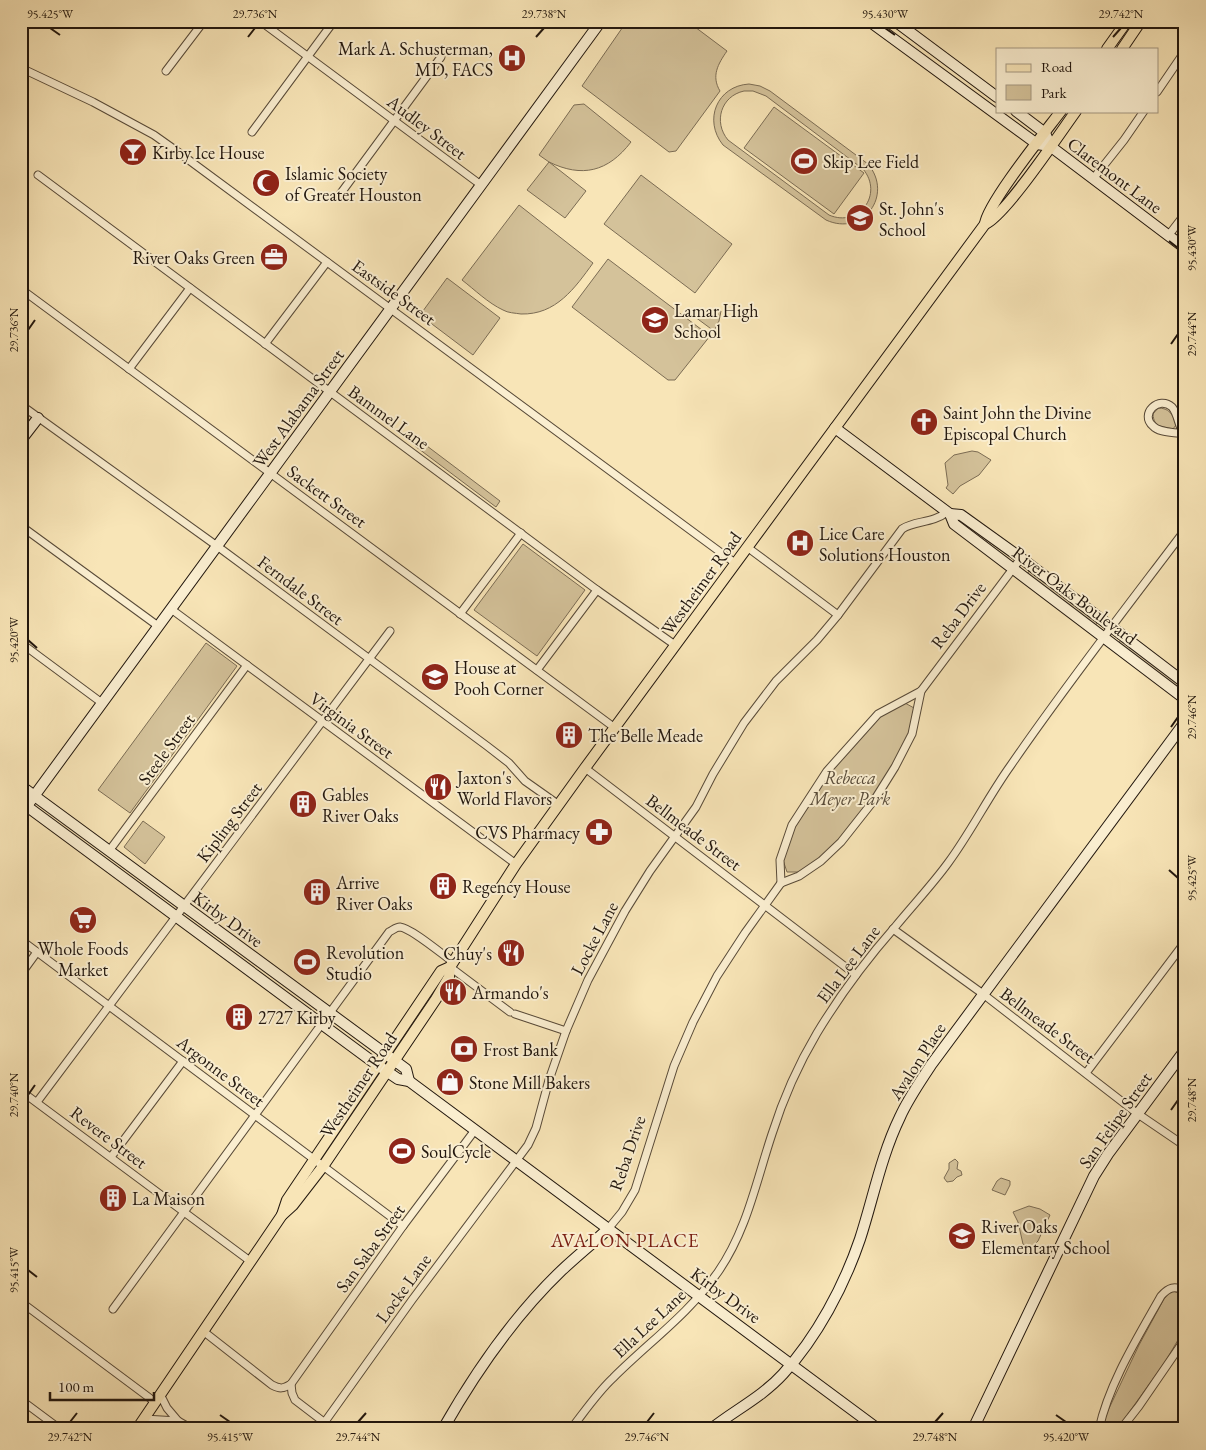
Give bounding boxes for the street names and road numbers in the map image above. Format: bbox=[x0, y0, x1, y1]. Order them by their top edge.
street label: Audley Street bbox=[382, 89, 472, 165]
street label: Claremont Lane bbox=[1063, 132, 1167, 218]
street label: Eastside Street bbox=[348, 254, 441, 330]
street label: West Alabama Street bbox=[247, 344, 349, 472]
street label: Bammel Lane bbox=[344, 380, 434, 454]
street label: Sackett Street bbox=[283, 459, 372, 533]
street label: Westheimer Road bbox=[656, 526, 747, 639]
street label: River Oaks Boulevard bbox=[1008, 541, 1143, 650]
street label: Ferndale Street bbox=[253, 550, 349, 630]
street label: Reba Drive bbox=[925, 577, 991, 653]
street label: Virginia Street bbox=[305, 687, 399, 763]
street label: Steele Street bbox=[132, 709, 200, 789]
street label: Kipling Street bbox=[191, 777, 267, 867]
street label: Bellmeade Street bbox=[642, 789, 747, 876]
street label: Kirby Drive bbox=[188, 886, 268, 952]
street label: Locke Lane bbox=[565, 897, 623, 979]
street label: Ella Lee Lane bbox=[811, 920, 885, 1008]
street label: Bellmeade Street bbox=[996, 982, 1101, 1069]
street label: Avalon Place bbox=[883, 1018, 951, 1105]
street label: Westheimer Road bbox=[314, 1027, 402, 1142]
street label: Argonne Street bbox=[172, 1030, 270, 1112]
street label: San Felipe Street bbox=[1073, 1067, 1157, 1173]
street label: Revere Street bbox=[66, 1101, 152, 1174]
street label: Reba Drive bbox=[603, 1112, 651, 1194]
street label: San Saba Street bbox=[330, 1199, 410, 1297]
street label: Locke Lane bbox=[370, 1249, 436, 1327]
street label: Kirby Drive bbox=[686, 1262, 766, 1328]
street label: Ella Lee Lane bbox=[608, 1283, 690, 1363]

